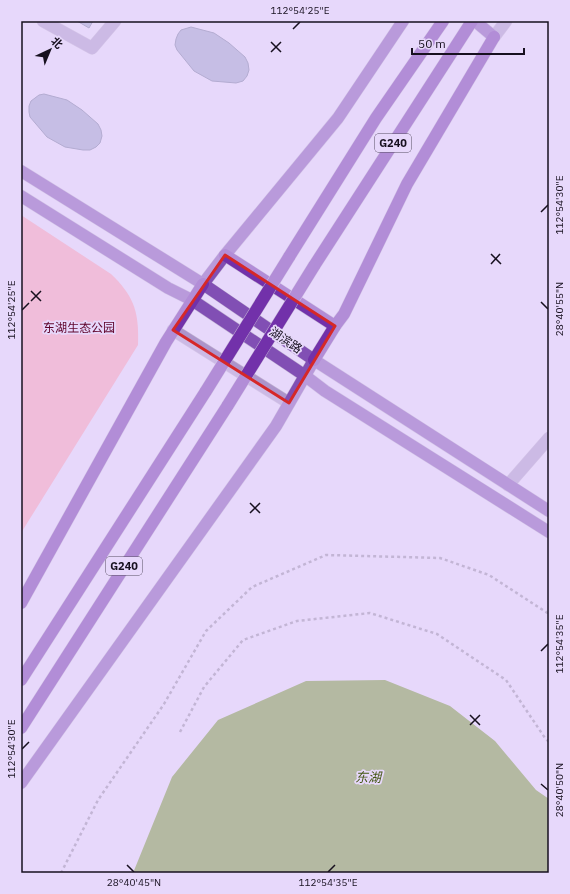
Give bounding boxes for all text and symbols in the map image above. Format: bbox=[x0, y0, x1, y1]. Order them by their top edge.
text: 112°54'25"E bbox=[270, 4, 330, 17]
north arrow bbox=[30, 30, 70, 70]
scale bar bbox=[412, 30, 524, 56]
text: 北 bbox=[48, 34, 66, 52]
text: 50 m bbox=[418, 36, 446, 51]
road number: G240 bbox=[375, 134, 411, 152]
text: 112°54'30"E bbox=[553, 175, 566, 235]
text: 112°54'25"E bbox=[5, 280, 18, 340]
text: 28°40'55"N bbox=[553, 282, 566, 336]
park label: 东湖生态公园 bbox=[43, 320, 115, 335]
street label: 湖滨路 bbox=[267, 324, 305, 356]
road number: G240 bbox=[106, 557, 142, 575]
text: 112°54'35"E bbox=[553, 614, 566, 674]
text: 112°54'30"E bbox=[5, 719, 18, 779]
text: 28°40'50"N bbox=[553, 763, 566, 817]
water label: 东湖 bbox=[355, 769, 383, 786]
text: 28°40'45"N bbox=[107, 876, 161, 889]
text: 112°54'35"E bbox=[298, 876, 358, 889]

